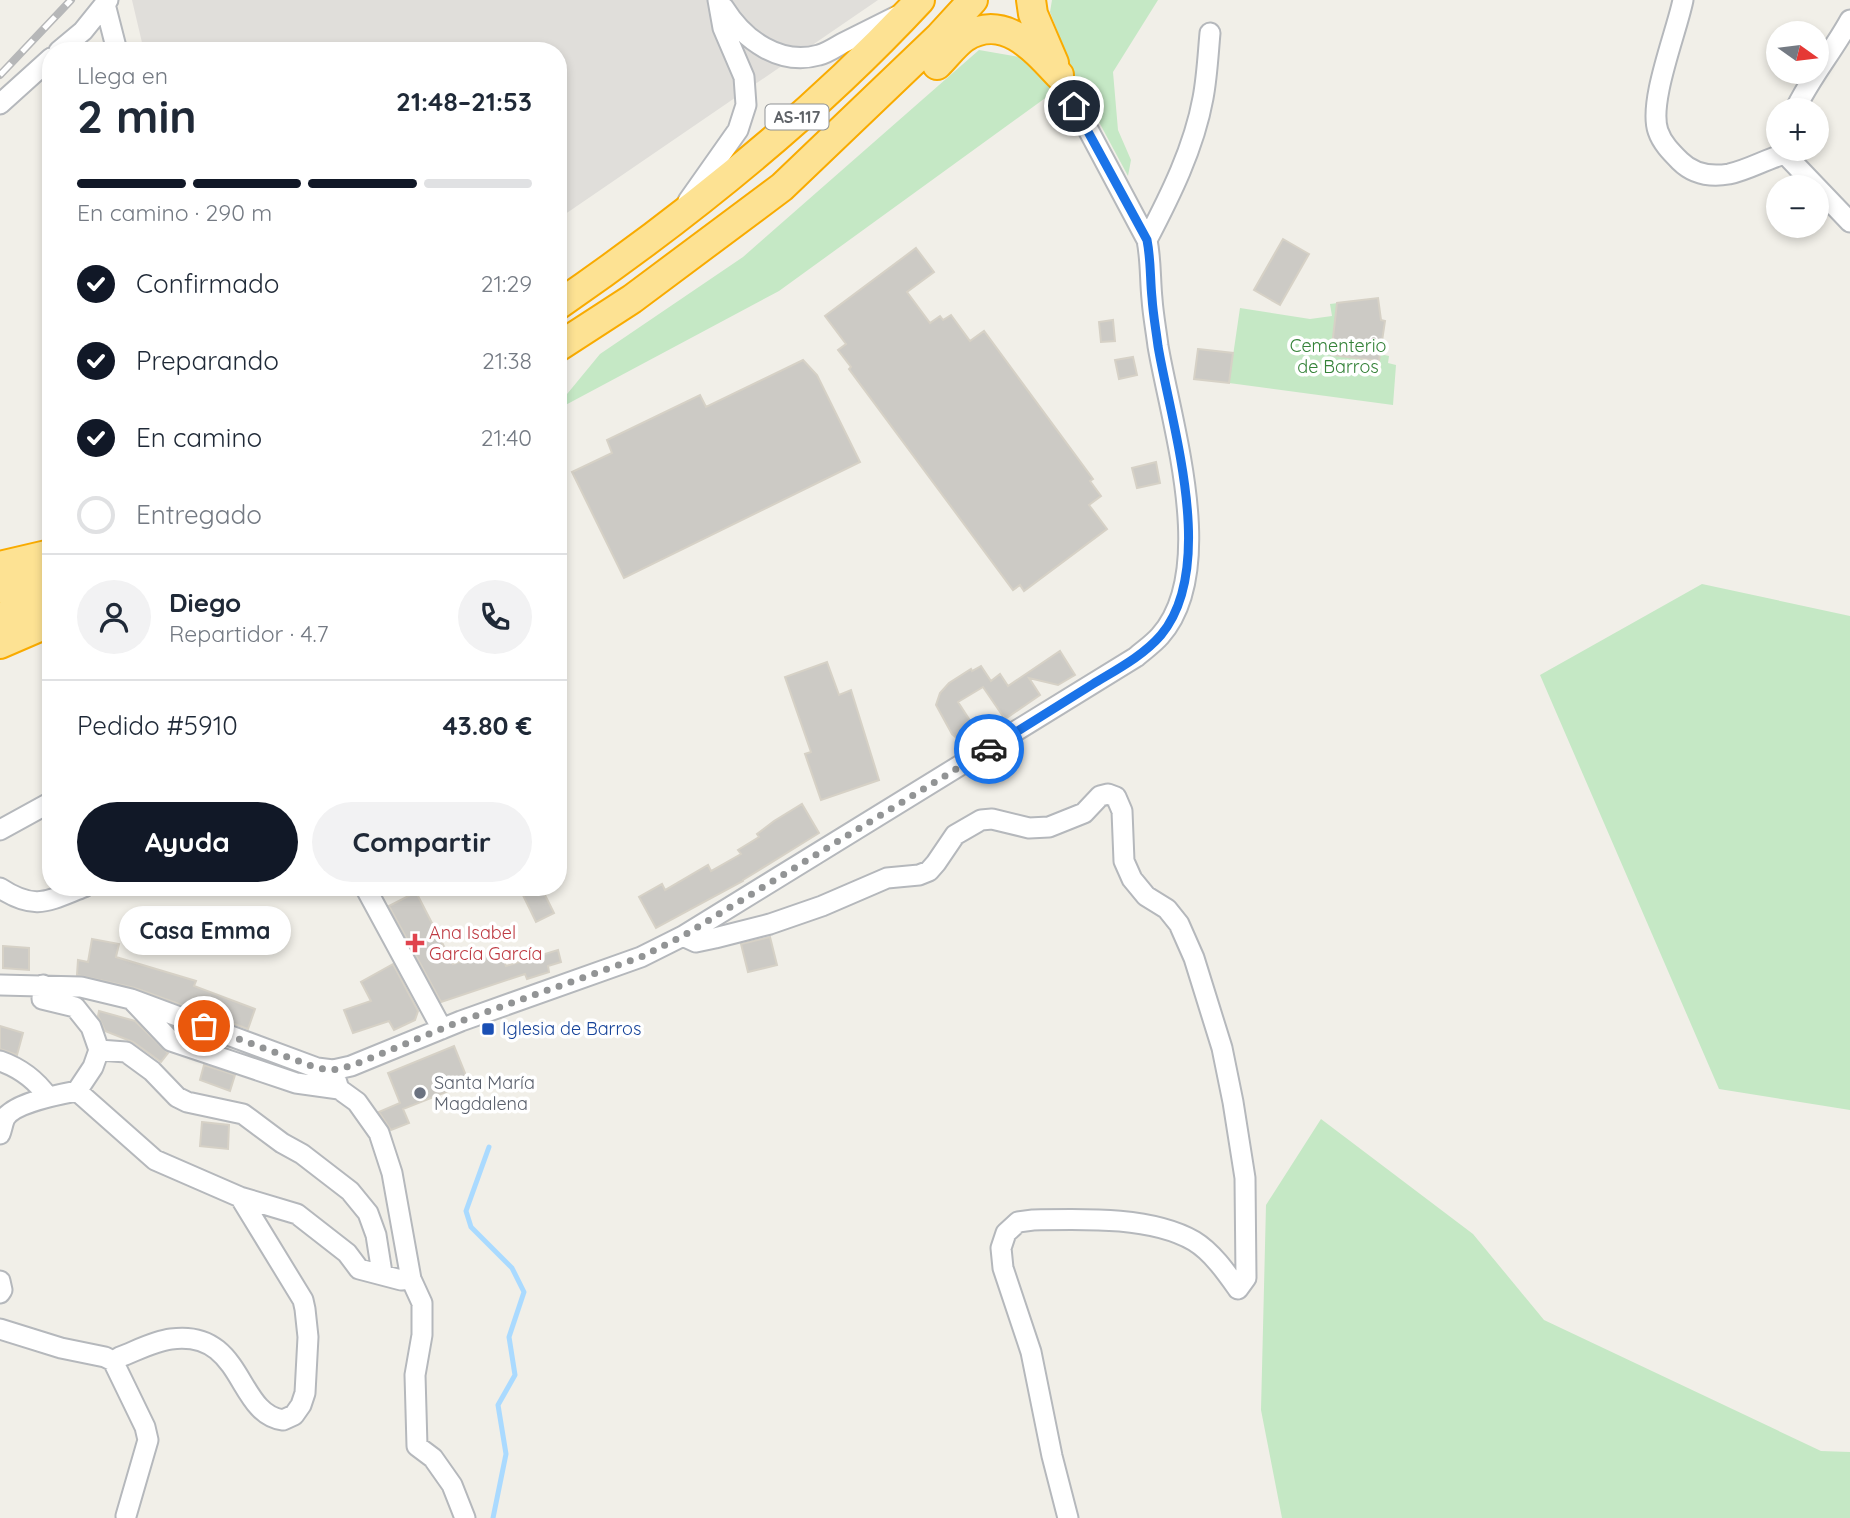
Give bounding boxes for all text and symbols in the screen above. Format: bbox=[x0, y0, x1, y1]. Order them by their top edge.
north arrow bbox=[1766, 21, 1829, 84]
map controls bbox=[1766, 21, 1829, 238]
text: Llega en bbox=[77, 61, 168, 90]
pin bbox=[1044, 76, 1104, 136]
text: 21:48–21:53 bbox=[396, 85, 532, 118]
text: 2 min bbox=[77, 87, 197, 145]
icon: home bbox=[1055, 87, 1093, 125]
button: + bbox=[1766, 98, 1829, 161]
road number: AS-117 bbox=[766, 105, 828, 130]
button: − bbox=[1766, 175, 1829, 238]
text: En camino · 290 m bbox=[77, 198, 272, 227]
icon: check bbox=[77, 265, 115, 303]
text: Confirmado bbox=[136, 267, 280, 300]
text: 21:29 bbox=[481, 269, 532, 298]
park label: Cementerio de Barros bbox=[1290, 334, 1386, 378]
icon: check bbox=[77, 342, 115, 380]
text: Preparando bbox=[136, 344, 279, 377]
text: 21:38 bbox=[482, 346, 532, 375]
icon: check bbox=[77, 419, 115, 457]
text: En camino bbox=[136, 421, 262, 454]
text: 21:40 bbox=[481, 423, 532, 452]
text: Entregado bbox=[136, 498, 262, 531]
button: person bbox=[77, 580, 151, 654]
button: phone bbox=[458, 580, 532, 654]
text: Diego bbox=[169, 586, 241, 619]
text: Repartidor · 4.7 bbox=[169, 619, 329, 648]
text: Pedido #5910 bbox=[77, 709, 238, 742]
text: 43.80 € bbox=[442, 709, 532, 742]
courier bbox=[954, 714, 1024, 784]
icon: car bbox=[970, 730, 1008, 768]
button: Ayuda bbox=[77, 802, 298, 882]
button: Compartir bbox=[312, 802, 532, 882]
callout: Casa Emma bbox=[118, 907, 290, 956]
text: Casa Emma bbox=[139, 916, 271, 945]
place label: Ana Isabel García García bbox=[429, 921, 543, 965]
marker: Ana Isabel García García bbox=[407, 935, 423, 951]
pin bbox=[174, 996, 234, 1056]
icon: bag bbox=[185, 1007, 223, 1045]
place label: Iglesia de Barros bbox=[502, 1017, 641, 1040]
marker: Iglesia de Barros bbox=[480, 1021, 496, 1037]
place label: Santa María Magdalena bbox=[434, 1071, 535, 1115]
marker: Santa María Magdalena bbox=[412, 1085, 428, 1101]

